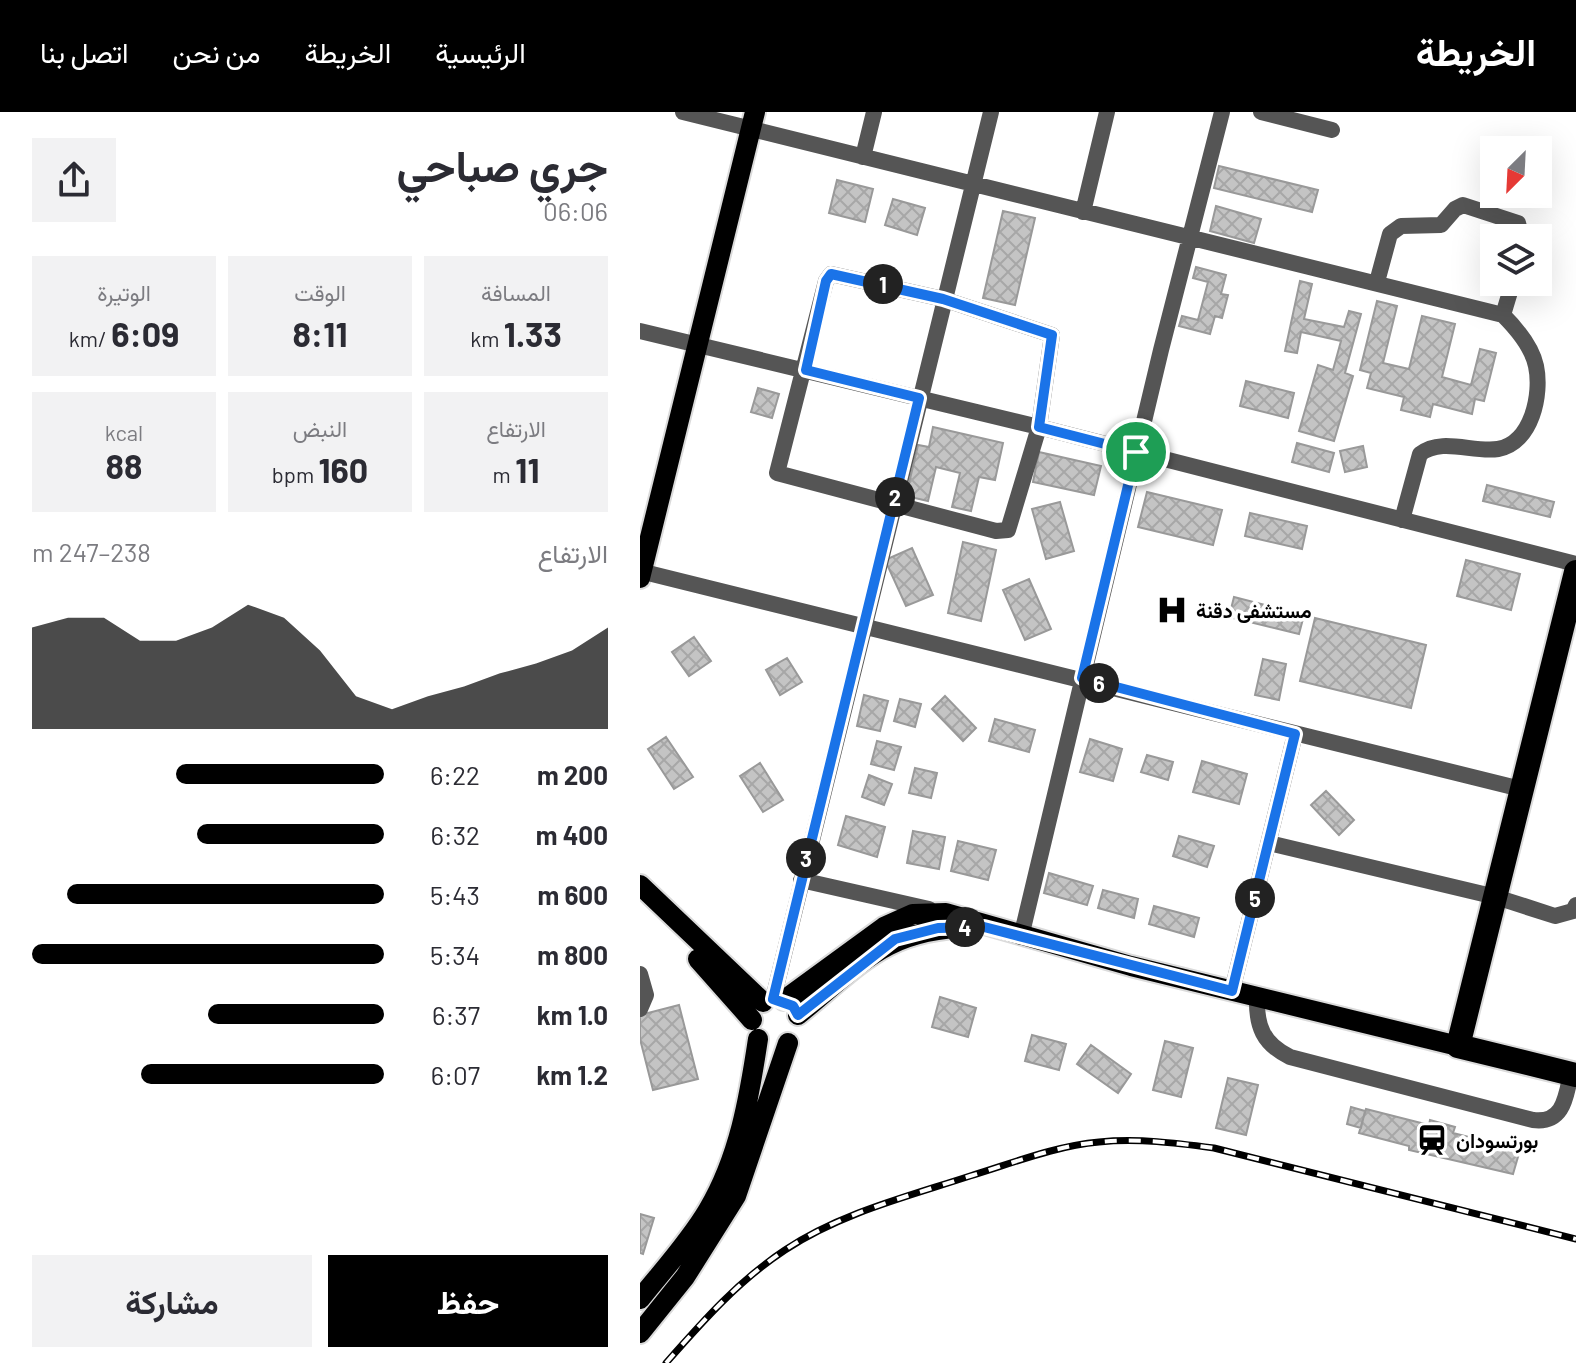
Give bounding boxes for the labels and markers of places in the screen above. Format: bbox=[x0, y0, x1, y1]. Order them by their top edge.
pin: 1 bbox=[863, 264, 903, 304]
pin bbox=[1102, 418, 1170, 486]
pin: 2 bbox=[875, 477, 915, 517]
hospital icon: مستشفى دقنة bbox=[1155, 593, 1189, 627]
place label: مستشفى دقنة bbox=[1196, 598, 1312, 623]
pin: 6 bbox=[1079, 663, 1119, 703]
pin: 3 bbox=[786, 838, 826, 878]
pin: 5 bbox=[1235, 878, 1275, 918]
pin: 4 bbox=[945, 907, 985, 947]
station icon: بورتسودان bbox=[1415, 1123, 1449, 1157]
place label: بورتسودان bbox=[1456, 1128, 1538, 1154]

